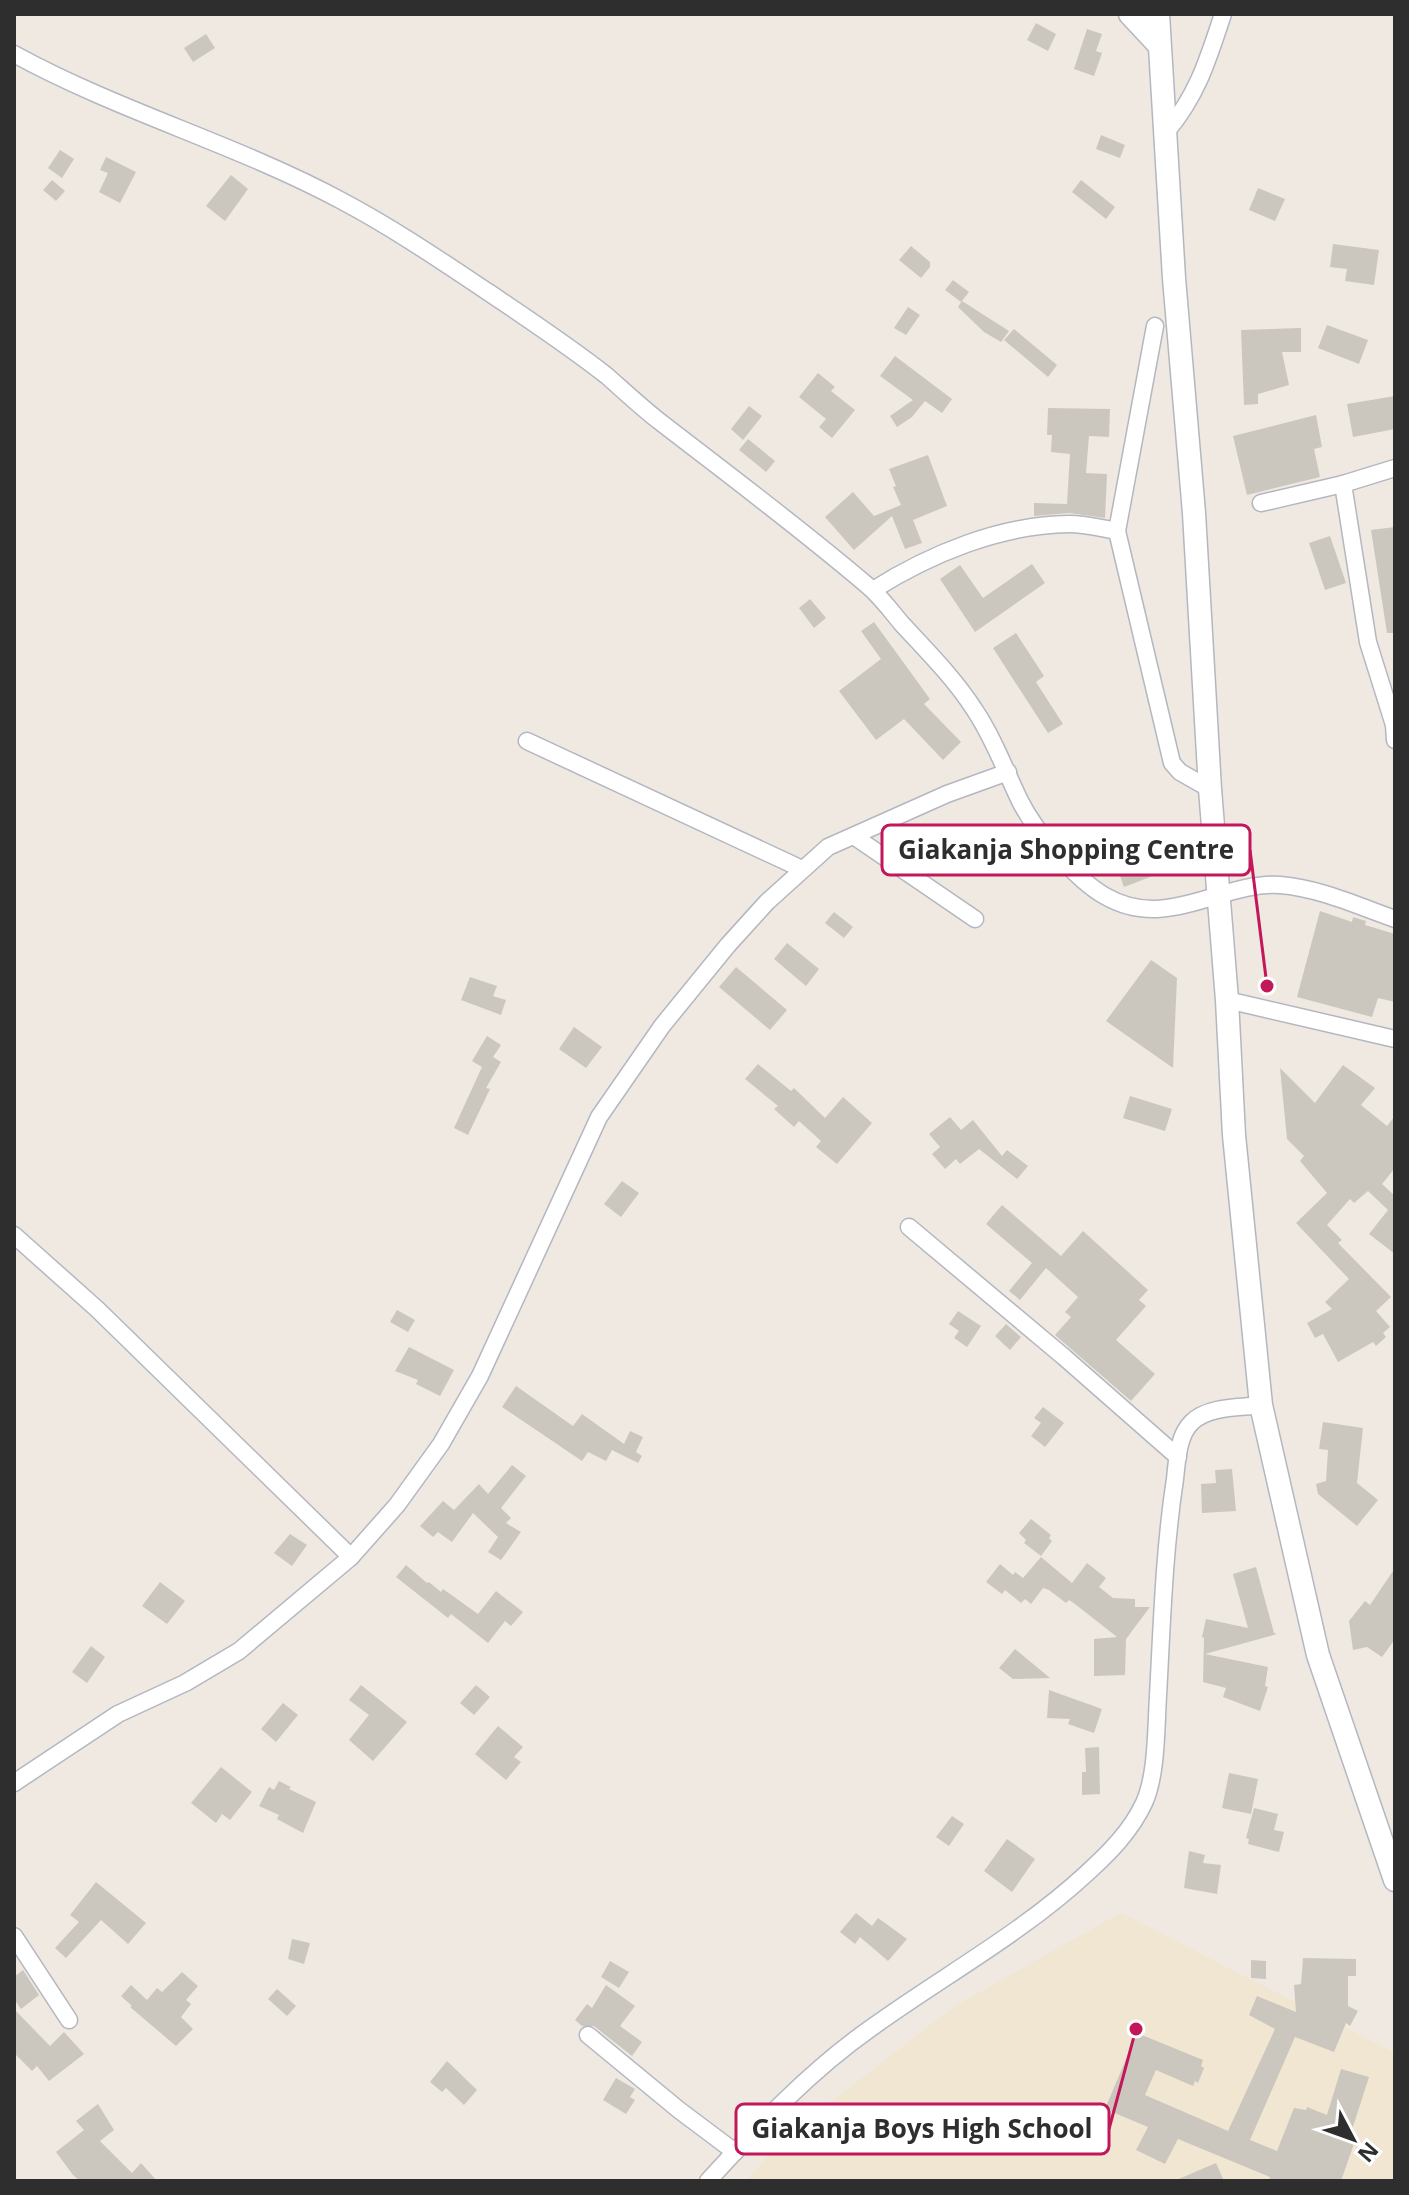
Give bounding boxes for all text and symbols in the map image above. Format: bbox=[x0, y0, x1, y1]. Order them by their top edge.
callout: Giakanja Shopping Centre bbox=[882, 825, 1250, 875]
text: Giakanja Shopping Centre bbox=[898, 831, 1234, 867]
north arrow bbox=[1313, 2099, 1393, 2179]
callout: Giakanja Boys High School bbox=[736, 2104, 1109, 2154]
text: Giakanja Boys High School bbox=[751, 2110, 1093, 2146]
text: N bbox=[1352, 2136, 1386, 2169]

